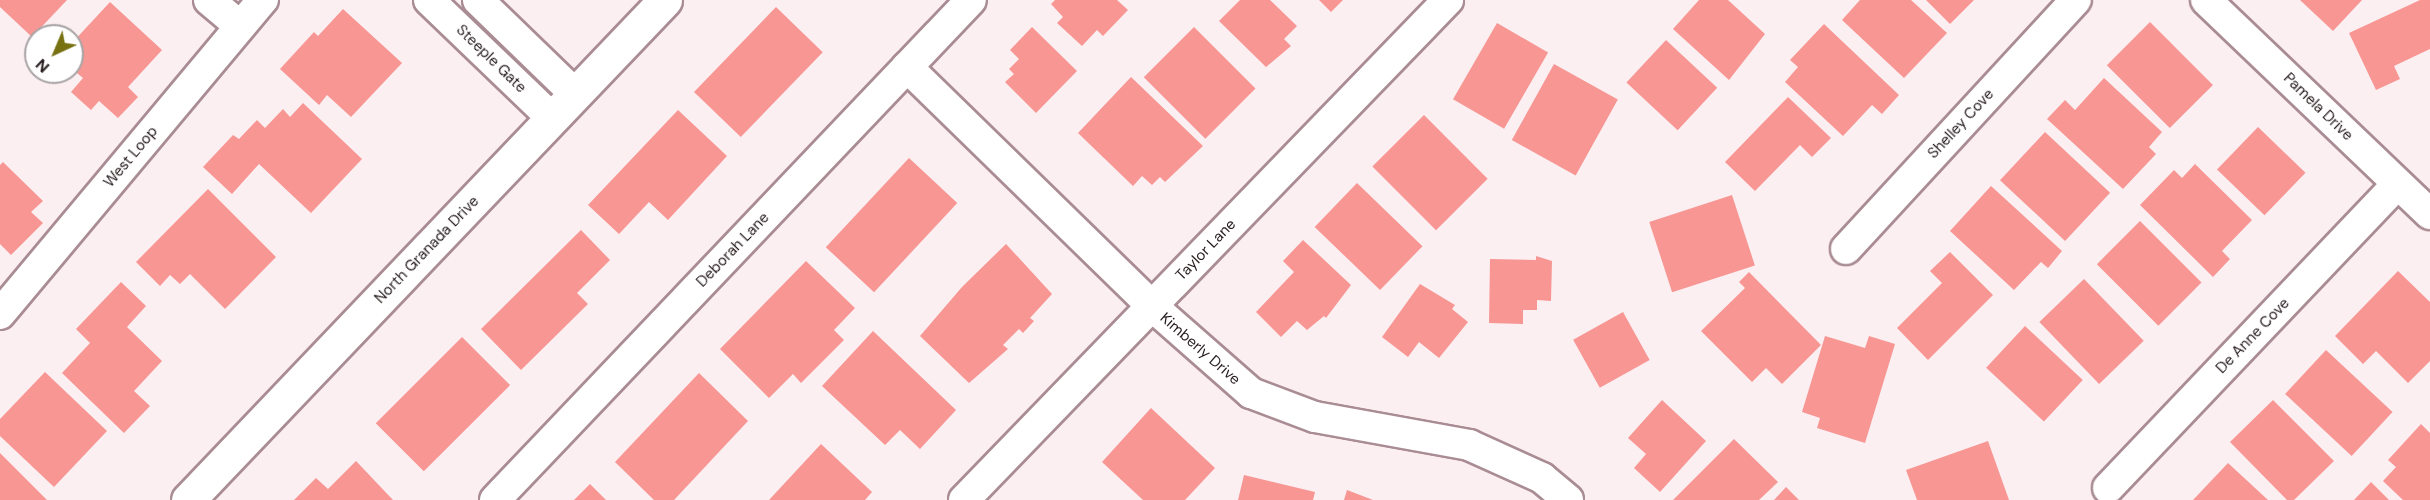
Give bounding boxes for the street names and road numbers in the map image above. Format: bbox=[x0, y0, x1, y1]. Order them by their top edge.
street label: Steeple Gate bbox=[452, 21, 530, 97]
street label: Pamela Drive bbox=[2280, 69, 2356, 145]
street label: Shelley Cove bbox=[1924, 86, 1998, 162]
street label: West Loop bbox=[100, 123, 162, 191]
street label: North Granada Drive bbox=[371, 193, 483, 307]
street label: Deborah Lane bbox=[693, 209, 773, 291]
street label: Taylor Lane bbox=[1172, 215, 1240, 285]
street label: De Anne Cove bbox=[2213, 295, 2293, 377]
street label: Kimberly Drive bbox=[1156, 309, 1244, 389]

